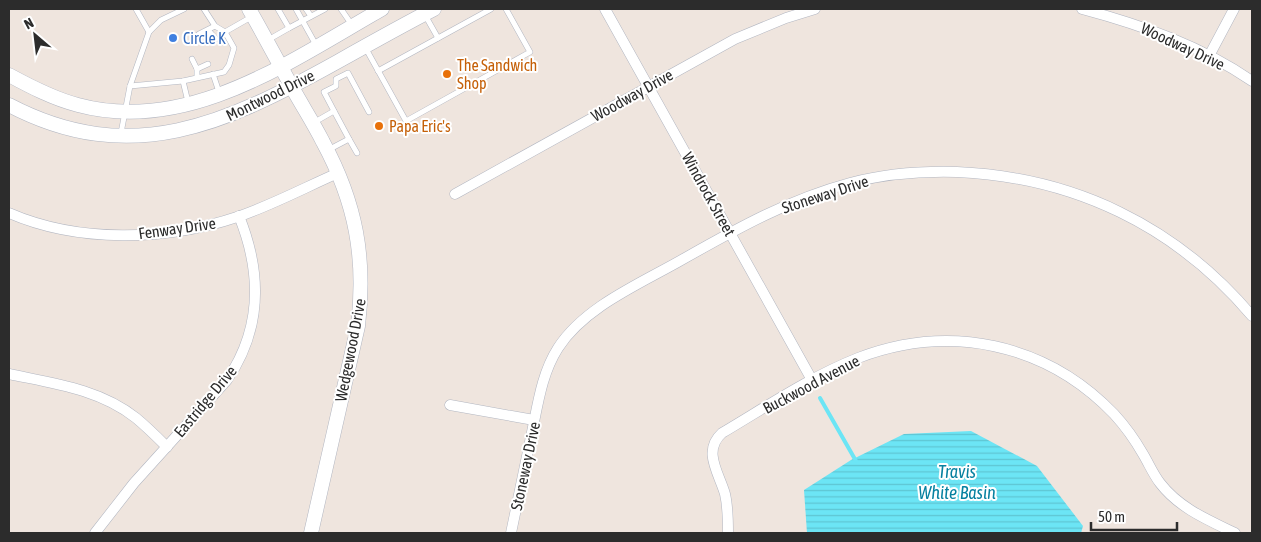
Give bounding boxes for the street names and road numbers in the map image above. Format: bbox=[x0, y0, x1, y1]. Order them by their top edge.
street label: Woodway Drive bbox=[1138, 19, 1228, 74]
street label: Woodway Drive bbox=[588, 65, 676, 126]
street label: Montwood Drive bbox=[223, 66, 317, 124]
street label: Windrock Street bbox=[679, 149, 740, 239]
street label: Stoneway Drive bbox=[779, 171, 871, 217]
street label: Fenway Drive bbox=[137, 214, 217, 243]
street label: Wedgewood Drive bbox=[331, 297, 370, 403]
street label: Buckwood Avenue bbox=[760, 351, 862, 417]
street label: Eastridge Drive bbox=[170, 362, 241, 441]
street label: Stoneway Drive bbox=[507, 420, 544, 512]

